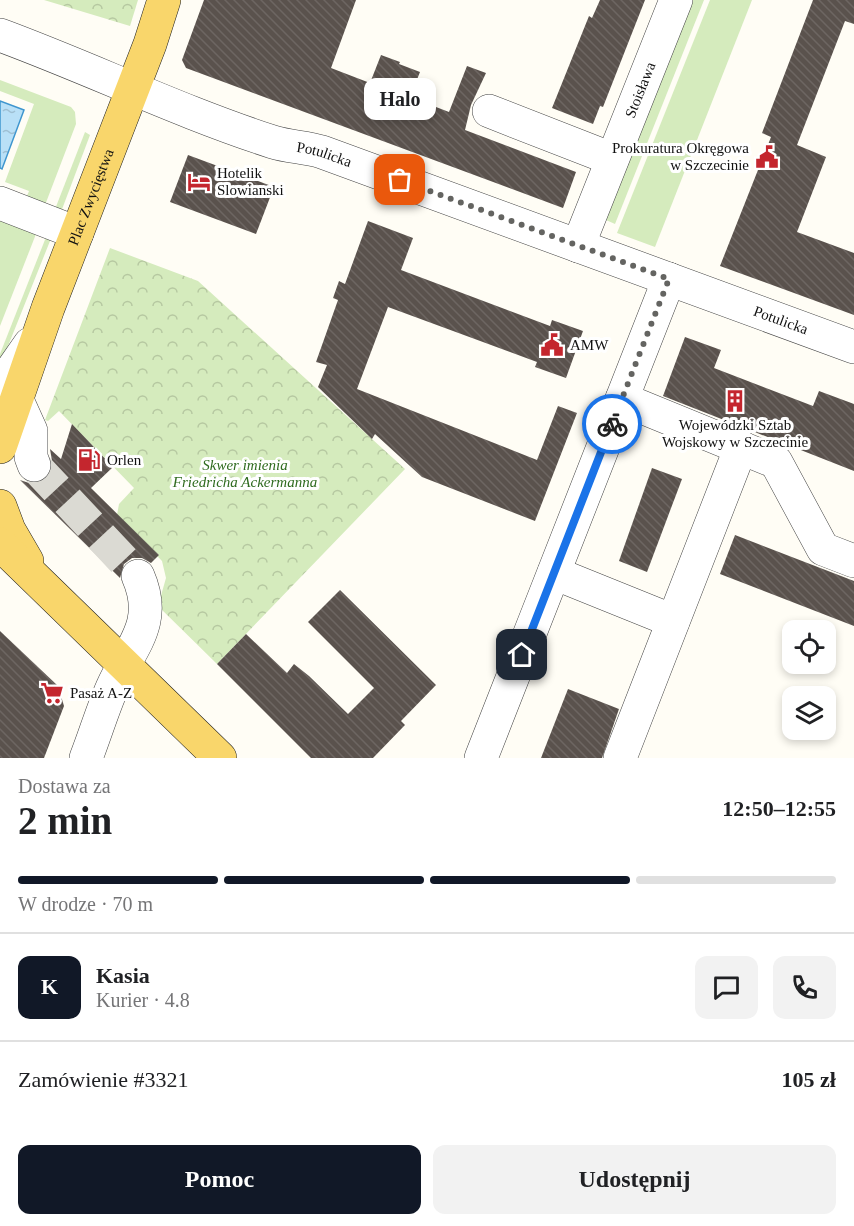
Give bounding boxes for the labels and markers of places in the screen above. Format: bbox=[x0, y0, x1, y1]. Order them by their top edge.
callout: Halo bbox=[364, 78, 436, 120]
place label: Prokuratura Okręgowa w Szczecinie bbox=[612, 140, 749, 173]
public building icon: Prokuratura Okręgowa w Szczecinie bbox=[754, 144, 780, 170]
pin bbox=[374, 154, 425, 205]
place label: Hotelik Slowianski bbox=[217, 165, 284, 198]
hotel icon: Hotelik Slowianski bbox=[186, 169, 212, 195]
public building icon: AMW bbox=[539, 332, 565, 358]
place label: AMW bbox=[570, 337, 609, 353]
building icon: Wojewódzki Sztab Wojskowy w Szczecinie bbox=[722, 388, 748, 414]
place label: Wojewódzki Sztab Wojskowy w Szczecinie bbox=[662, 417, 808, 450]
fuel station icon: Orlen bbox=[76, 447, 102, 473]
place label: Orlen bbox=[107, 452, 142, 468]
pin bbox=[496, 629, 547, 680]
supermarket icon: Pasaż A-Z bbox=[39, 680, 65, 706]
place label: Pasaż A-Z bbox=[70, 685, 132, 701]

